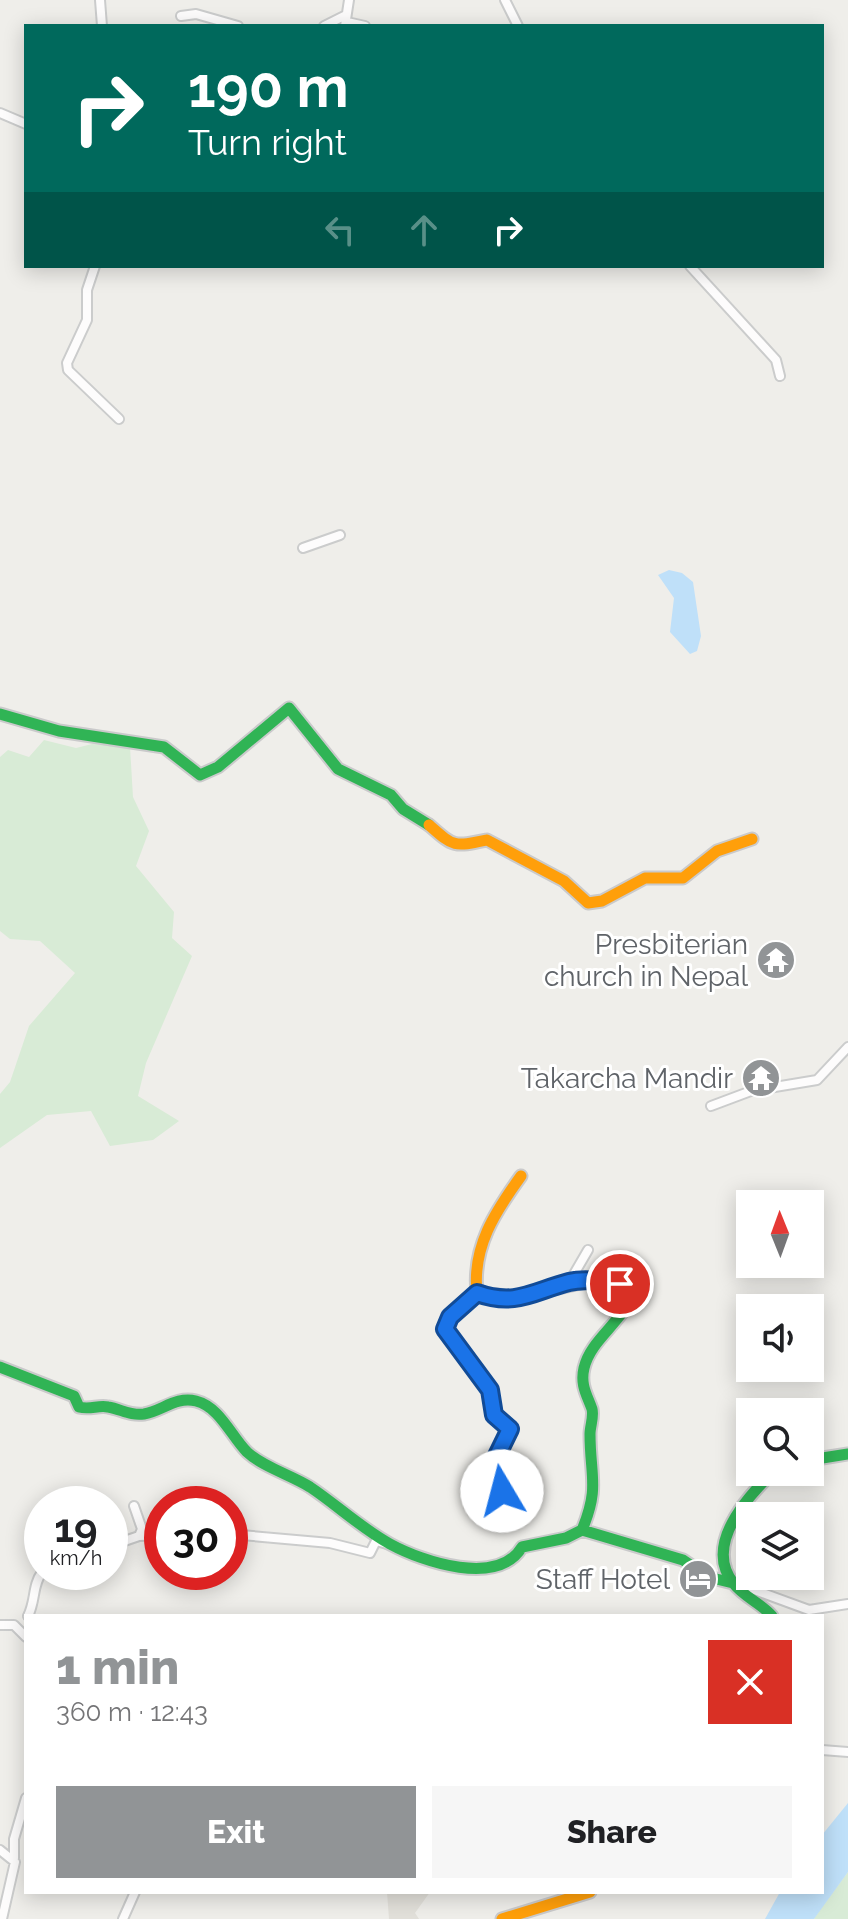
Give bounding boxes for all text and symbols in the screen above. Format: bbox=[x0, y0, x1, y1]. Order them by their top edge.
text: 190 m bbox=[188, 54, 349, 120]
icon: right bbox=[56, 56, 160, 160]
text: Turn right bbox=[188, 121, 347, 163]
icon: left bbox=[318, 208, 362, 252]
icon: ahead bbox=[402, 208, 446, 252]
icon: right bbox=[486, 208, 530, 252]
place label: Presbiterian church in Nepal bbox=[544, 928, 748, 993]
temple icon: Presbiterian church in Nepal bbox=[755, 939, 797, 981]
temple icon: Takarcha Mandir bbox=[740, 1057, 782, 1099]
place label: Takarcha Mandir bbox=[521, 1062, 733, 1095]
north arrow bbox=[736, 1190, 824, 1278]
map controls bbox=[736, 1190, 824, 1590]
pin bbox=[586, 1250, 654, 1318]
icon: arrive bbox=[598, 1262, 642, 1306]
button: sound bbox=[736, 1294, 824, 1382]
button: search bbox=[736, 1398, 824, 1486]
position arrow bbox=[460, 1449, 544, 1533]
speed limit sign: 30 bbox=[144, 1486, 248, 1590]
button: layers bbox=[736, 1502, 824, 1590]
text: 19 bbox=[54, 1504, 98, 1551]
text: km/h bbox=[50, 1546, 102, 1570]
hotel icon: Staff Hotel bbox=[677, 1558, 719, 1600]
place label: Staff Hotel bbox=[536, 1563, 670, 1596]
text: 1 min bbox=[56, 1639, 179, 1695]
button: close bbox=[708, 1640, 792, 1724]
text: 360 m · 12:43 bbox=[56, 1697, 208, 1727]
button: Exit bbox=[56, 1786, 416, 1878]
button: Share bbox=[432, 1786, 792, 1878]

